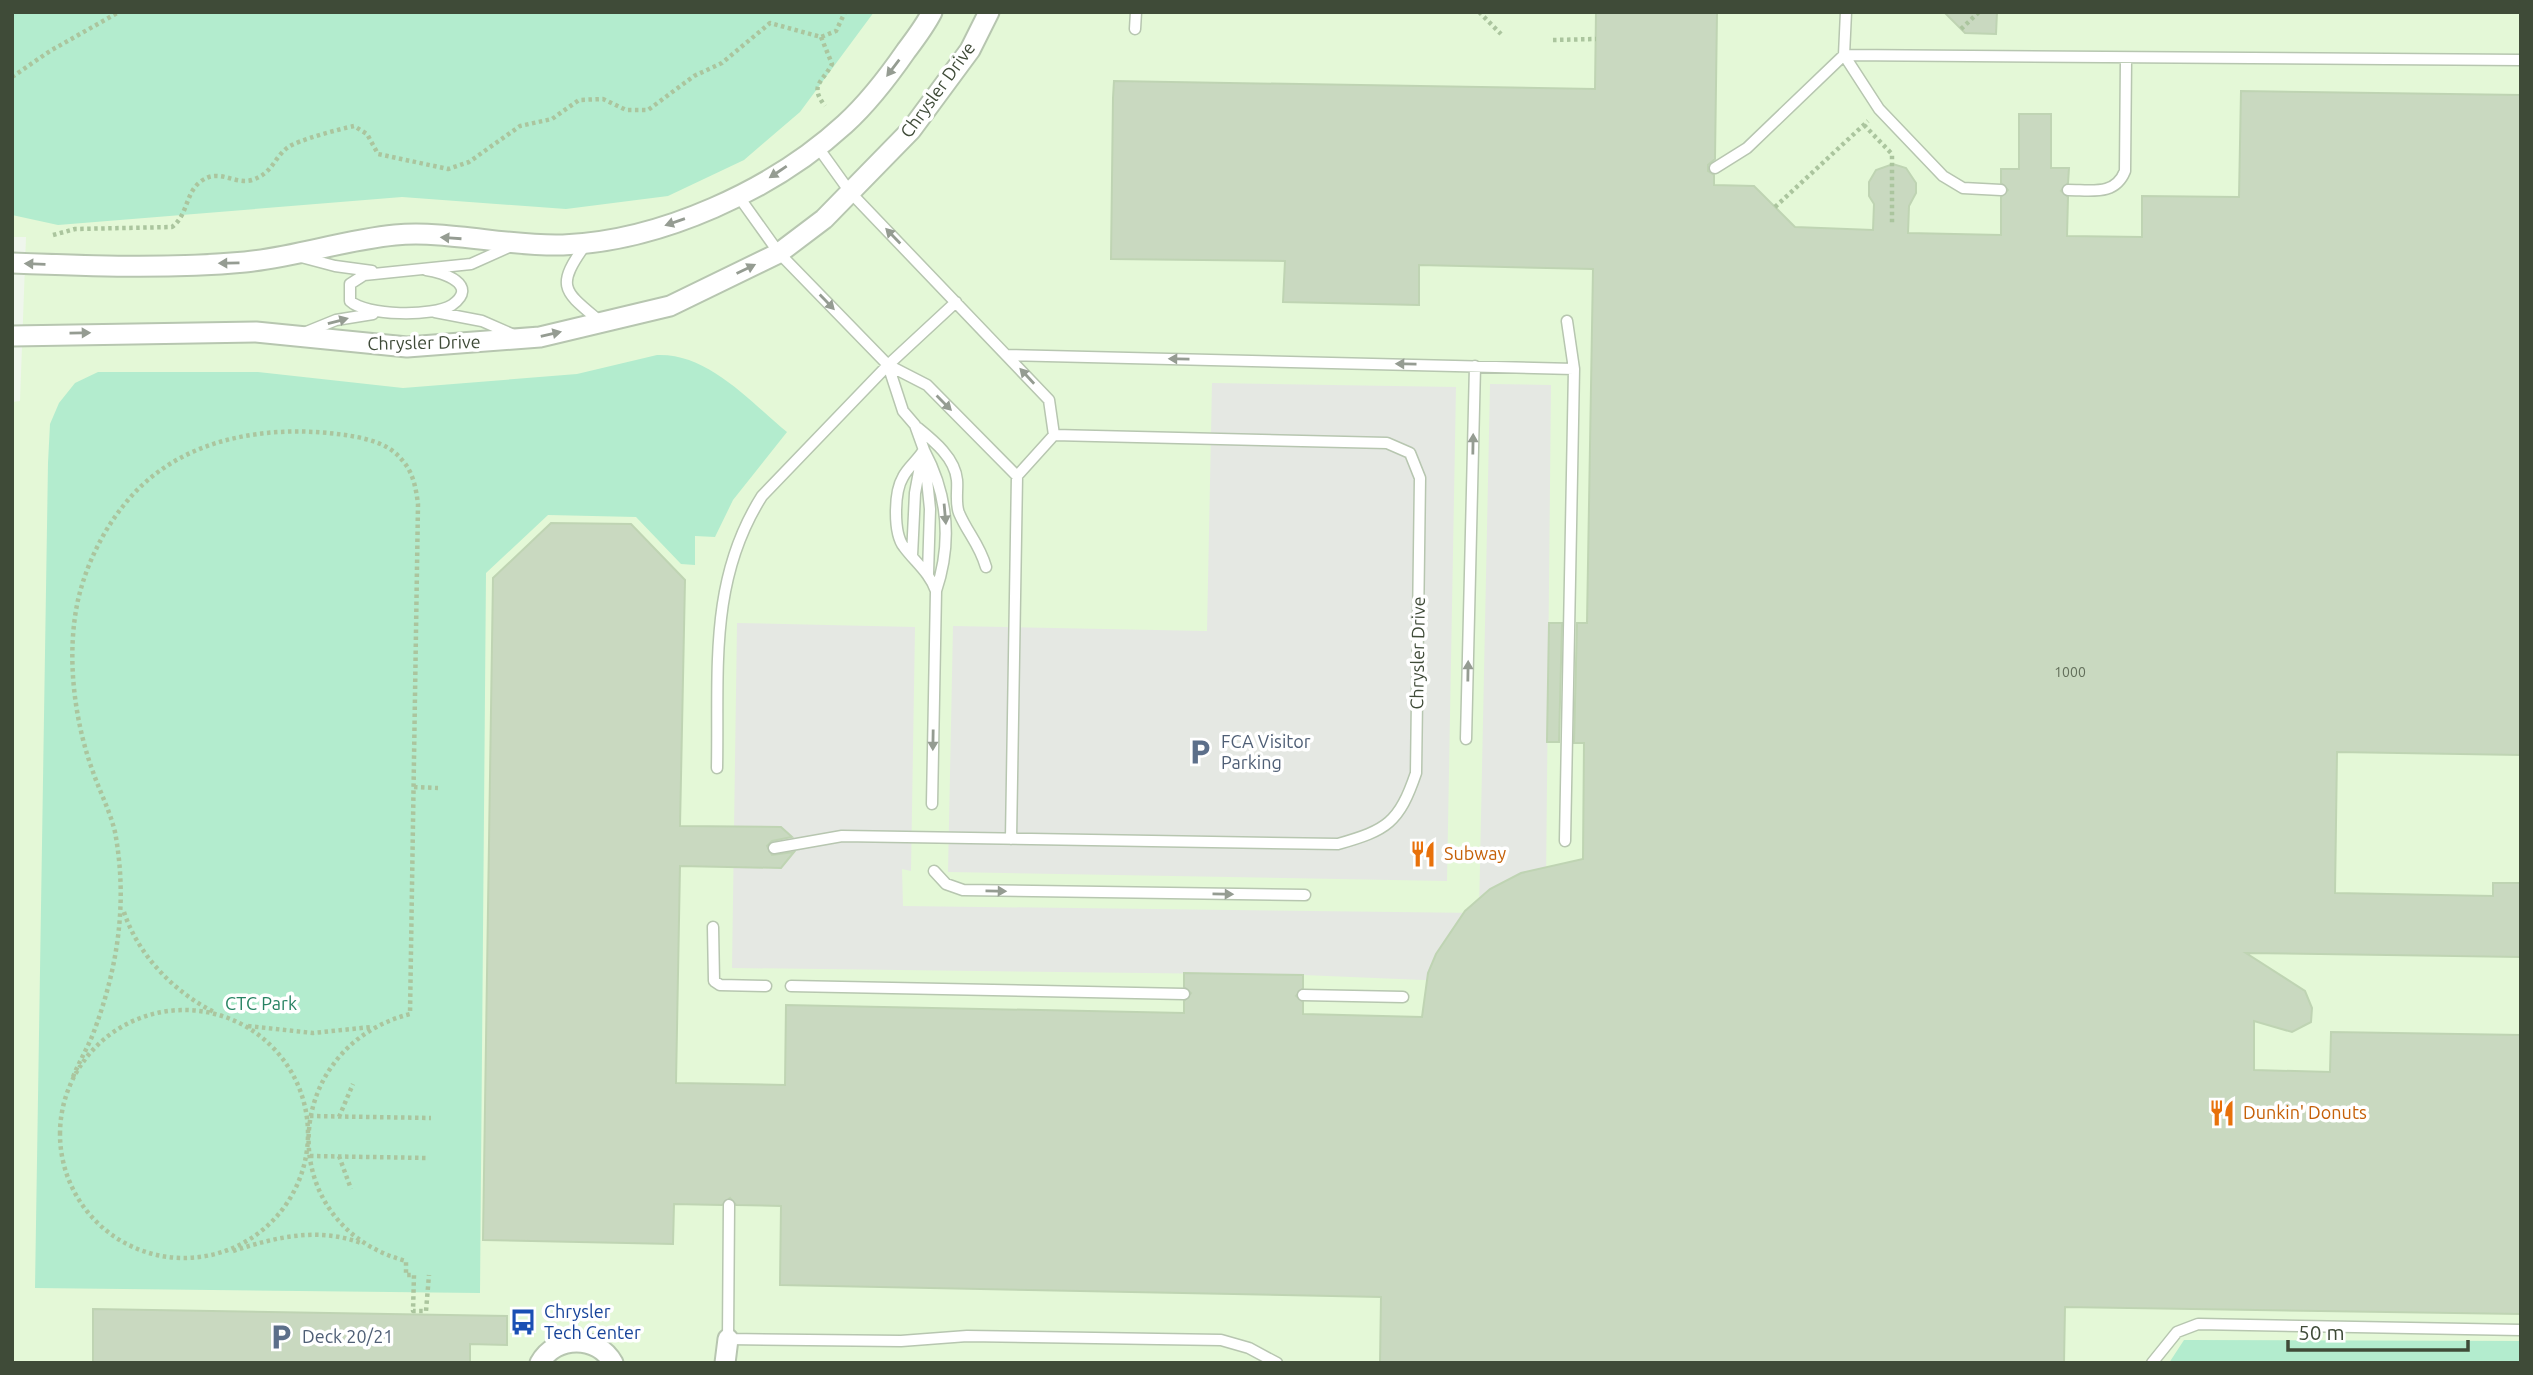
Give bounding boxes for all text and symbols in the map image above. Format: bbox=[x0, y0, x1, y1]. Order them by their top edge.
street label: Chrysler Drive bbox=[896, 38, 979, 141]
one-way arrow bbox=[887, 59, 901, 77]
one-way arrow bbox=[769, 165, 787, 179]
one-way arrow bbox=[665, 217, 686, 228]
one-way arrow bbox=[885, 228, 901, 245]
one-way arrow bbox=[440, 232, 462, 243]
one-way arrow bbox=[218, 257, 240, 268]
one-way arrow bbox=[23, 259, 45, 270]
one-way arrow bbox=[736, 263, 756, 275]
one-way arrow bbox=[818, 293, 834, 310]
one-way arrow bbox=[327, 315, 349, 326]
one-way arrow bbox=[70, 328, 92, 339]
one-way arrow bbox=[540, 328, 562, 339]
street label: Chrysler Drive bbox=[367, 331, 481, 353]
one-way arrow bbox=[1168, 353, 1190, 365]
one-way arrow bbox=[1395, 359, 1417, 370]
one-way arrow bbox=[1019, 368, 1035, 385]
one-way arrow bbox=[936, 394, 952, 411]
one-way arrow bbox=[1467, 432, 1479, 454]
one-way arrow bbox=[940, 504, 951, 526]
street label: Chrysler Drive bbox=[1406, 596, 1428, 710]
one-way arrow bbox=[1462, 660, 1473, 682]
house number: 1000 bbox=[2054, 664, 2086, 680]
one-way arrow bbox=[927, 730, 939, 752]
place label: FCA Visitor Parking bbox=[1221, 731, 1311, 772]
parking icon: FCA Visitor Parking bbox=[1185, 737, 1215, 767]
restaurant icon: Subway bbox=[1408, 839, 1438, 869]
place label: Subway bbox=[1444, 843, 1506, 863]
one-way arrow bbox=[985, 885, 1007, 896]
one-way arrow bbox=[1212, 888, 1234, 900]
park label: CTC Park bbox=[225, 993, 297, 1013]
restaurant icon: Dunkin' Donuts bbox=[2207, 1098, 2237, 1128]
place label: Dunkin' Donuts bbox=[2243, 1102, 2367, 1122]
place label: Chrysler Tech Center bbox=[544, 1301, 641, 1342]
bus stop icon: Chrysler Tech Center bbox=[508, 1307, 538, 1337]
scale bar bbox=[2288, 1308, 2468, 1352]
text: 50 m bbox=[2298, 1320, 2345, 1344]
parking icon: Deck 20/21 bbox=[266, 1322, 296, 1352]
place label: Deck 20/21 bbox=[302, 1326, 393, 1346]

